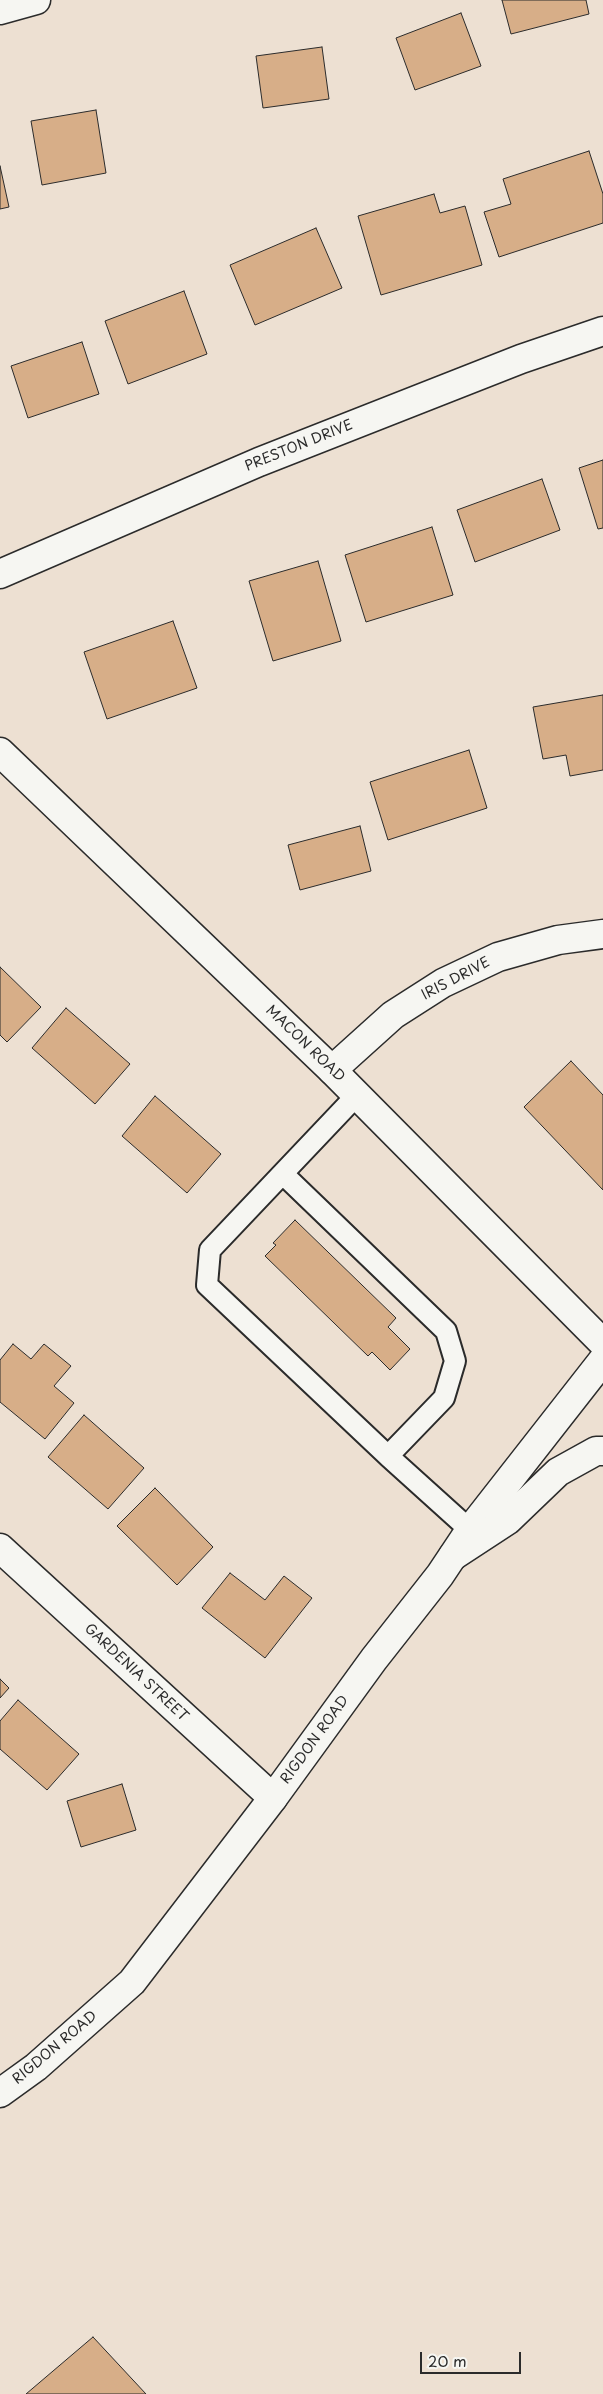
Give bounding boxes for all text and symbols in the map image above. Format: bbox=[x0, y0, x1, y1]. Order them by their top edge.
street label: PRESTON DRIVE bbox=[243, 417, 355, 475]
street label: IRIS DRIVE bbox=[419, 954, 493, 1004]
street label: MACON ROAD bbox=[262, 1002, 348, 1086]
street label: GARDENIA STREET bbox=[81, 1621, 191, 1725]
street label: RIGDON ROAD bbox=[277, 1693, 353, 1787]
street label: RIGDON ROAD bbox=[9, 2008, 101, 2088]
scale bar bbox=[423, 2342, 524, 2374]
text: 20 m bbox=[428, 2349, 467, 2372]

